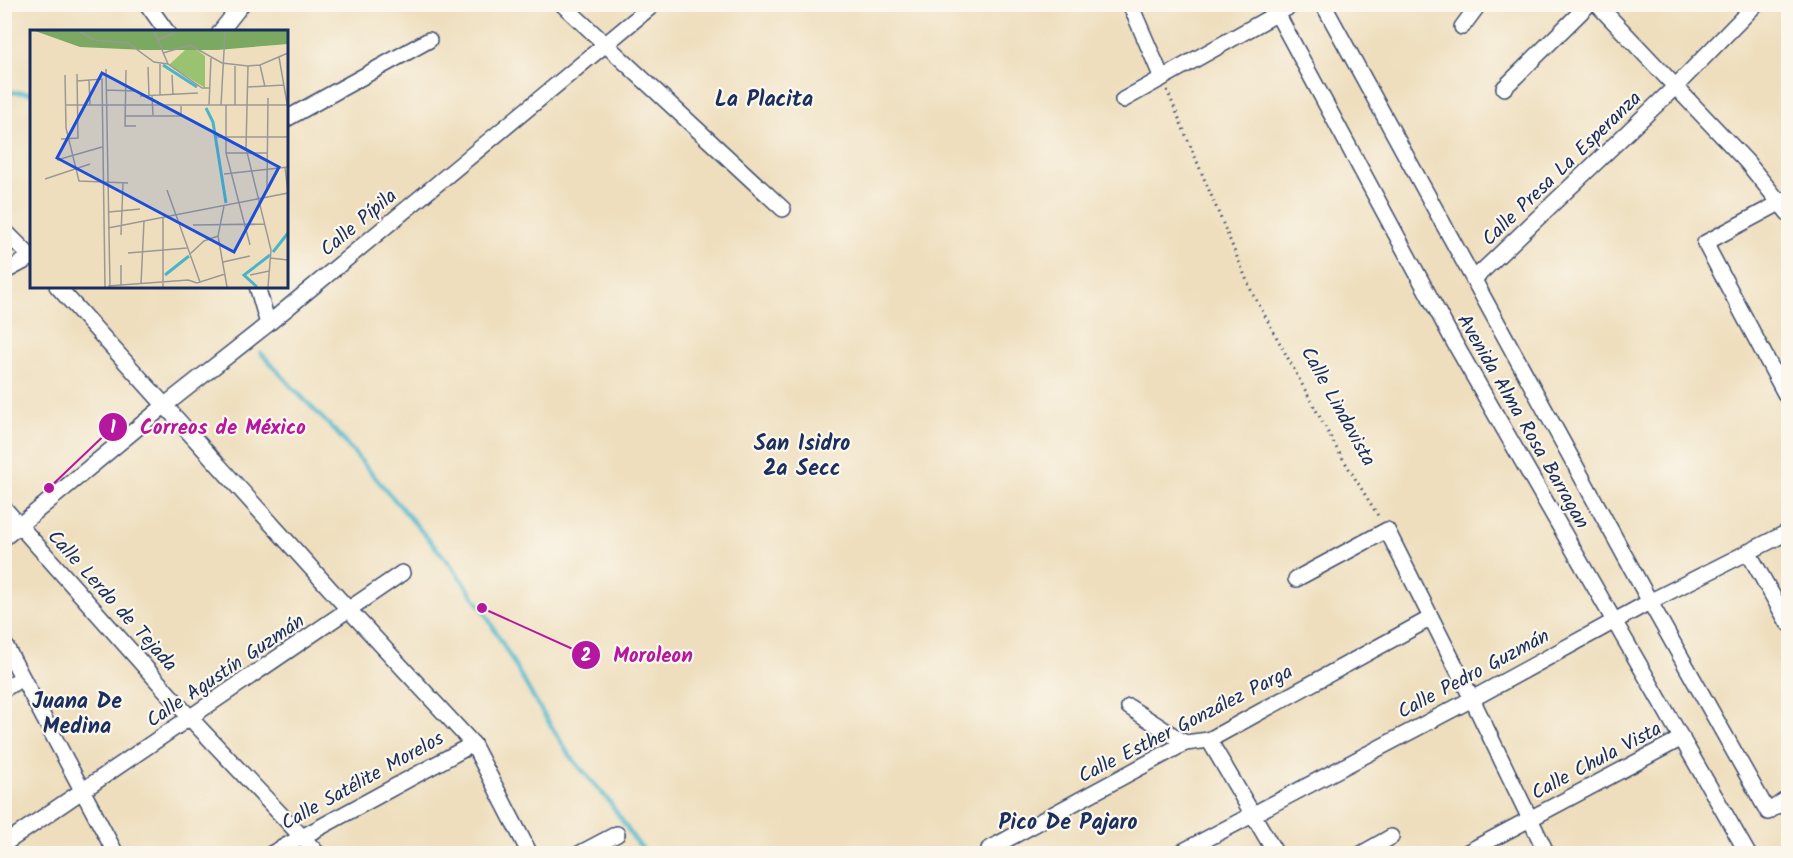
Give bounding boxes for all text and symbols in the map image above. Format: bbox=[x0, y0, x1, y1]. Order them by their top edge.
inset map bbox=[30, 30, 288, 288]
district label: La Placita bbox=[715, 83, 813, 118]
street label: Calle Presa La Esperanza bbox=[1475, 84, 1650, 255]
street label: Calle Pípila bbox=[314, 182, 405, 265]
street label: Avenida Alma Rosa Barragan bbox=[1447, 308, 1597, 536]
street label: Calle Lindavista bbox=[1291, 341, 1383, 473]
callout: Correos de México bbox=[98, 407, 318, 446]
text: Correos de México bbox=[140, 412, 306, 445]
text: 1 bbox=[110, 414, 116, 443]
district label: San Isidro 2a Secc bbox=[754, 427, 850, 487]
street label: Calle Lerdo de Tejada bbox=[39, 523, 184, 680]
street label: Calle Agustín Guzmán bbox=[140, 606, 312, 737]
street label: Calle Pedro Guzmán bbox=[1392, 621, 1556, 728]
callout: Moroleon bbox=[571, 635, 705, 674]
text: Moroleon bbox=[613, 640, 693, 673]
text: 2 bbox=[581, 642, 591, 671]
street label: Calle Esther González Parga bbox=[1073, 657, 1299, 793]
district label: Juana De Medina bbox=[32, 685, 122, 745]
street label: Calle Chula Vista bbox=[1526, 714, 1668, 810]
street label: Calle Satélite Morelos bbox=[276, 723, 451, 840]
district label: Pico De Pajaro bbox=[998, 806, 1138, 841]

